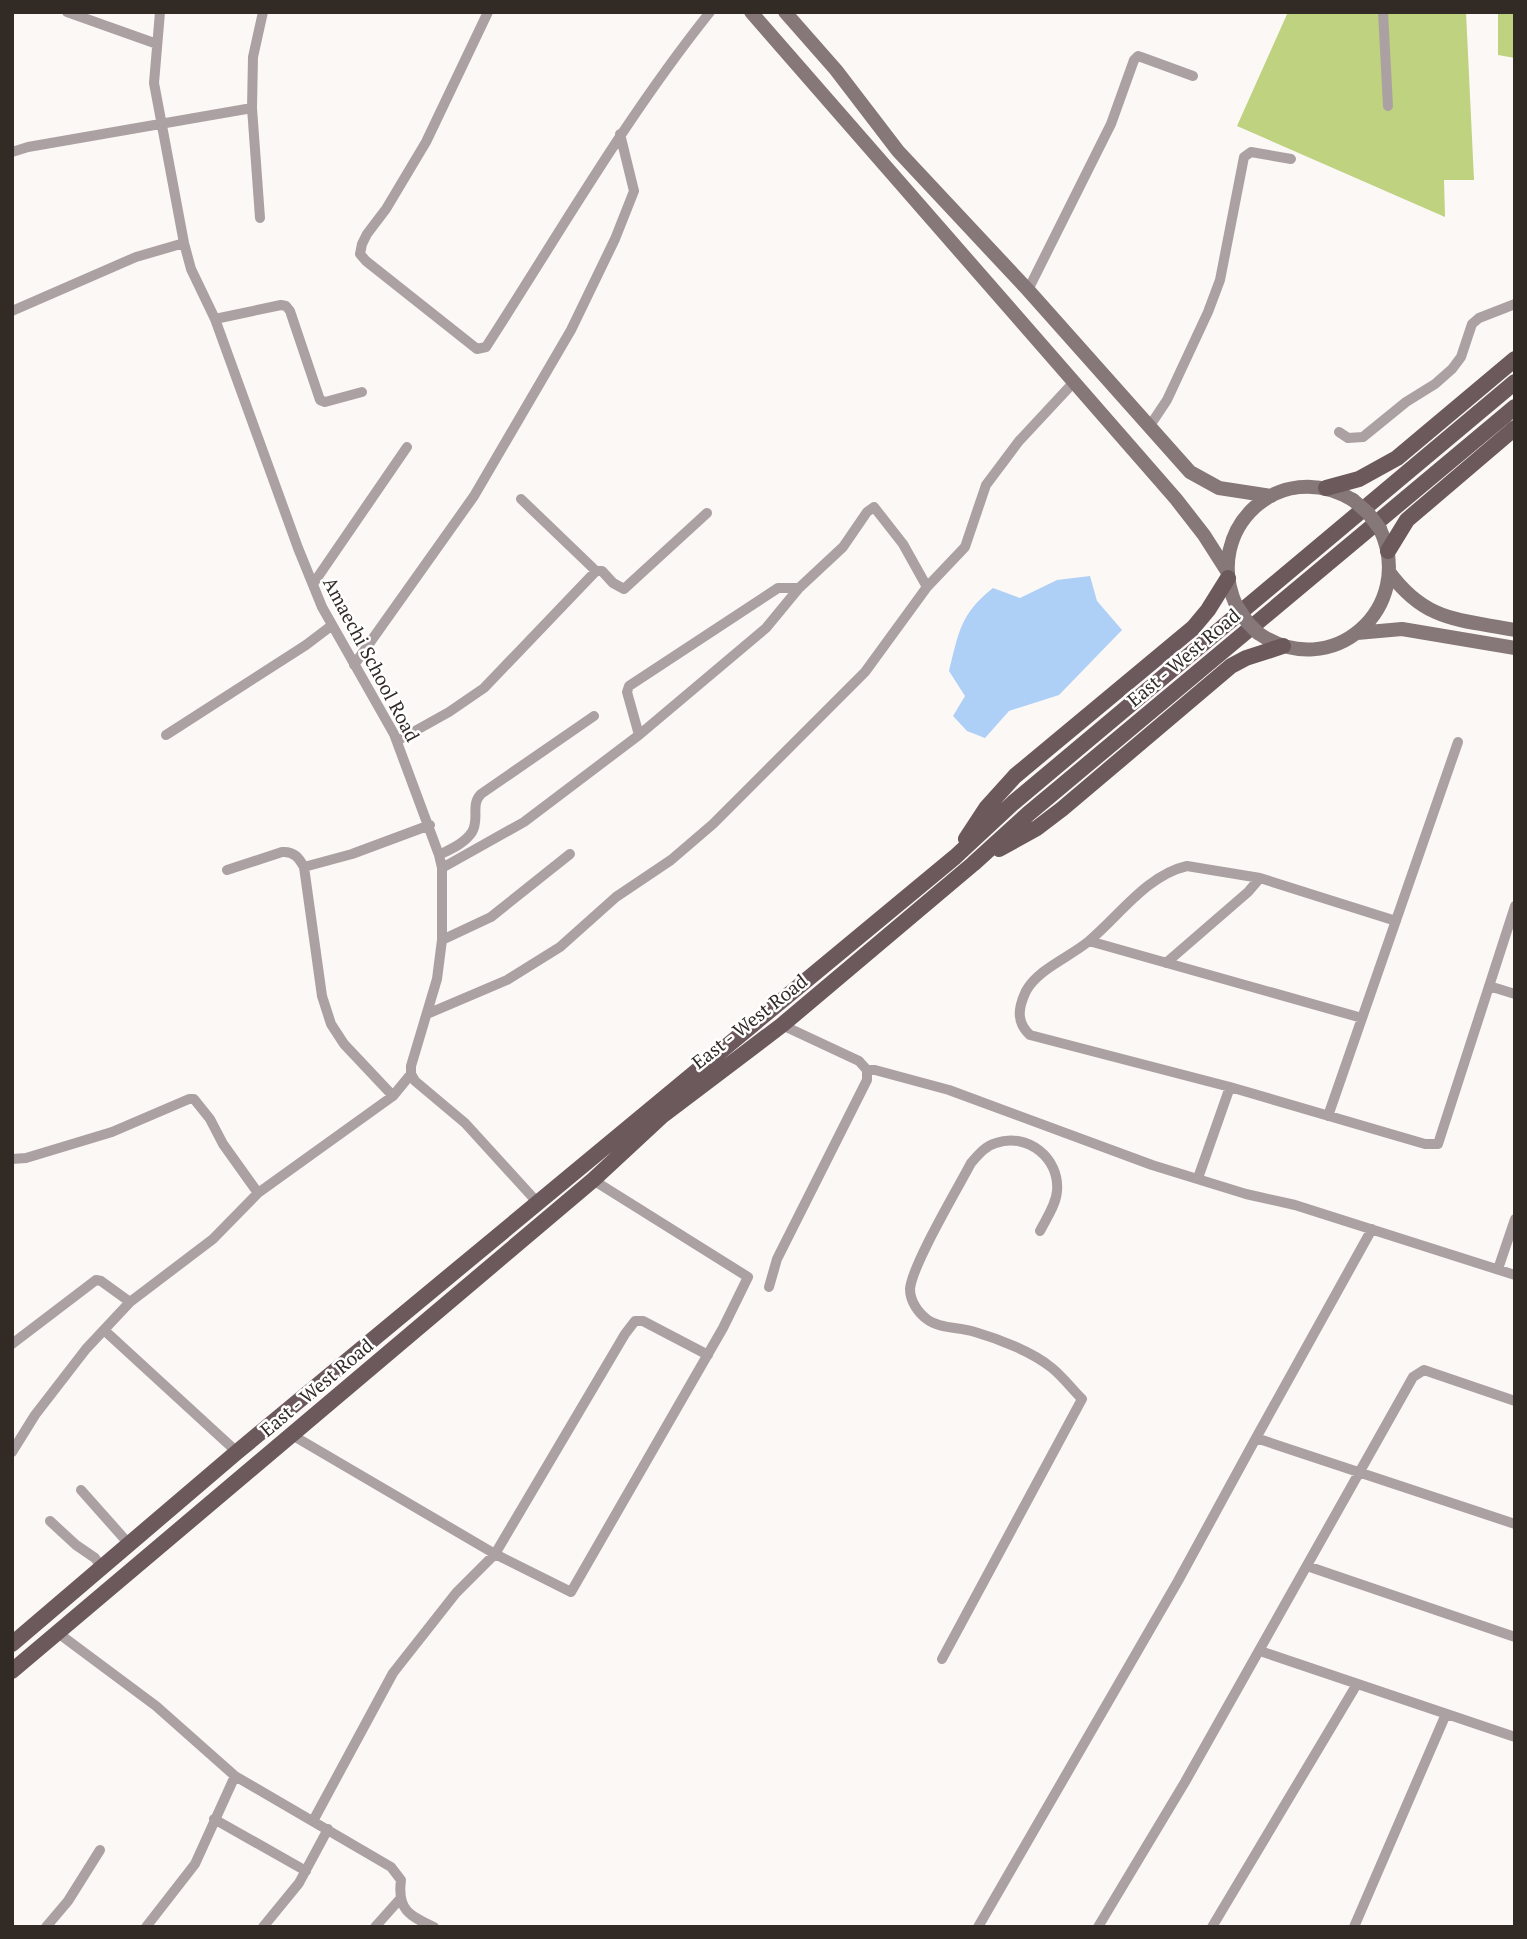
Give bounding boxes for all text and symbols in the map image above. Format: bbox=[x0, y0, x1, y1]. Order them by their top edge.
street label: Amaechi School Road bbox=[318, 572, 426, 746]
street label: East - West Road bbox=[1121, 602, 1245, 712]
street label: East - West Road bbox=[686, 968, 812, 1074]
street label: East - West Road bbox=[254, 1332, 378, 1442]

